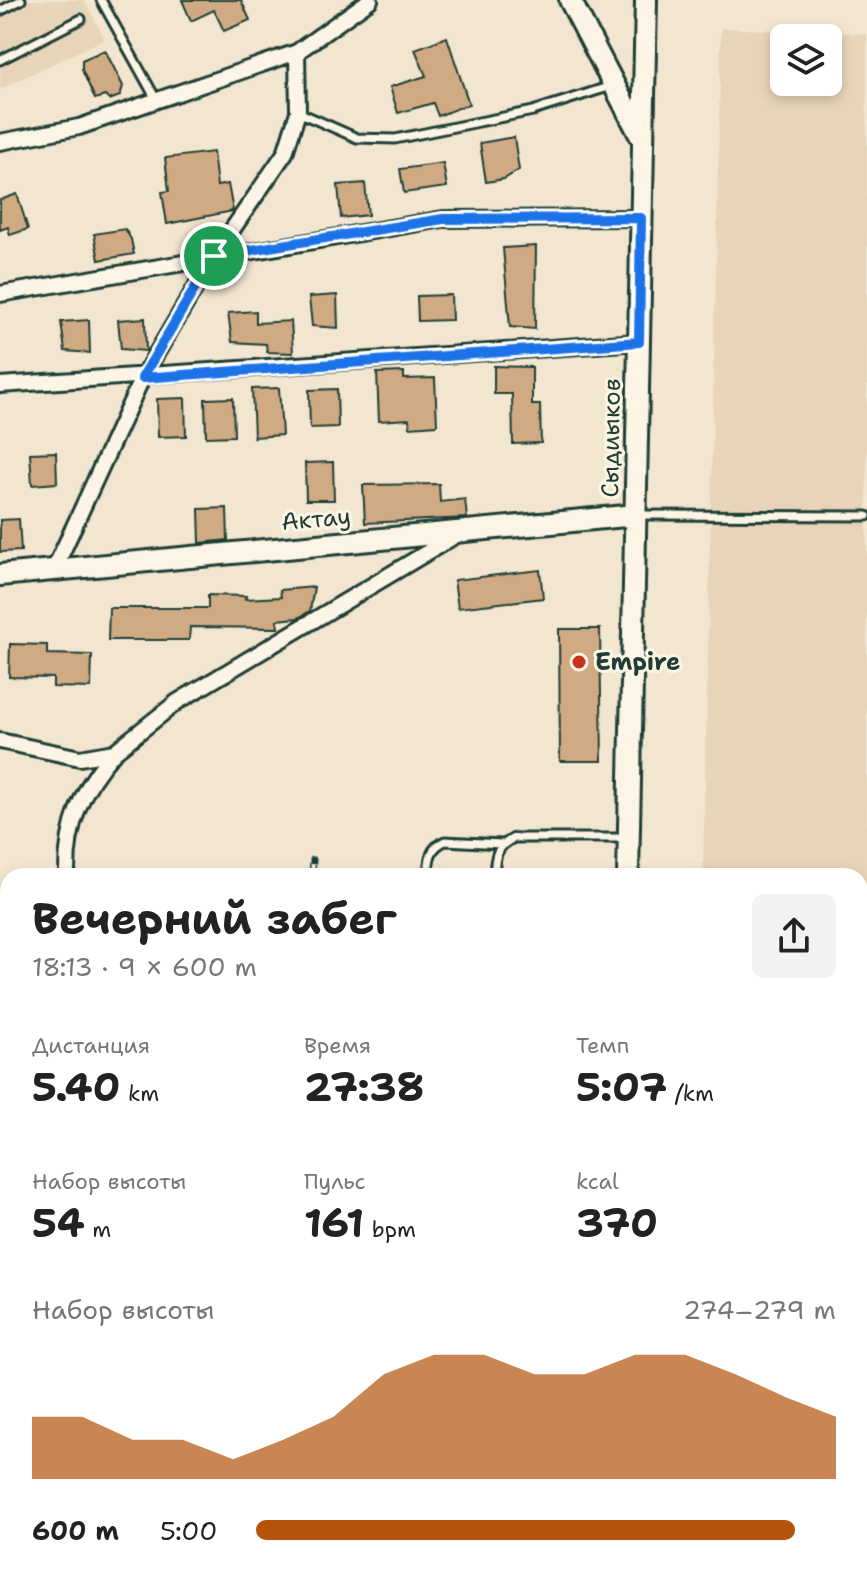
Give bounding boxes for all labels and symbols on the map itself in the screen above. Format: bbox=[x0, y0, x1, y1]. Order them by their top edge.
pin bbox=[180, 222, 248, 290]
street label: Сыдиыков bbox=[594, 378, 628, 498]
street label: Актау bbox=[280, 500, 352, 538]
place label: Empire bbox=[595, 646, 680, 678]
marker: Empire bbox=[570, 653, 588, 671]

